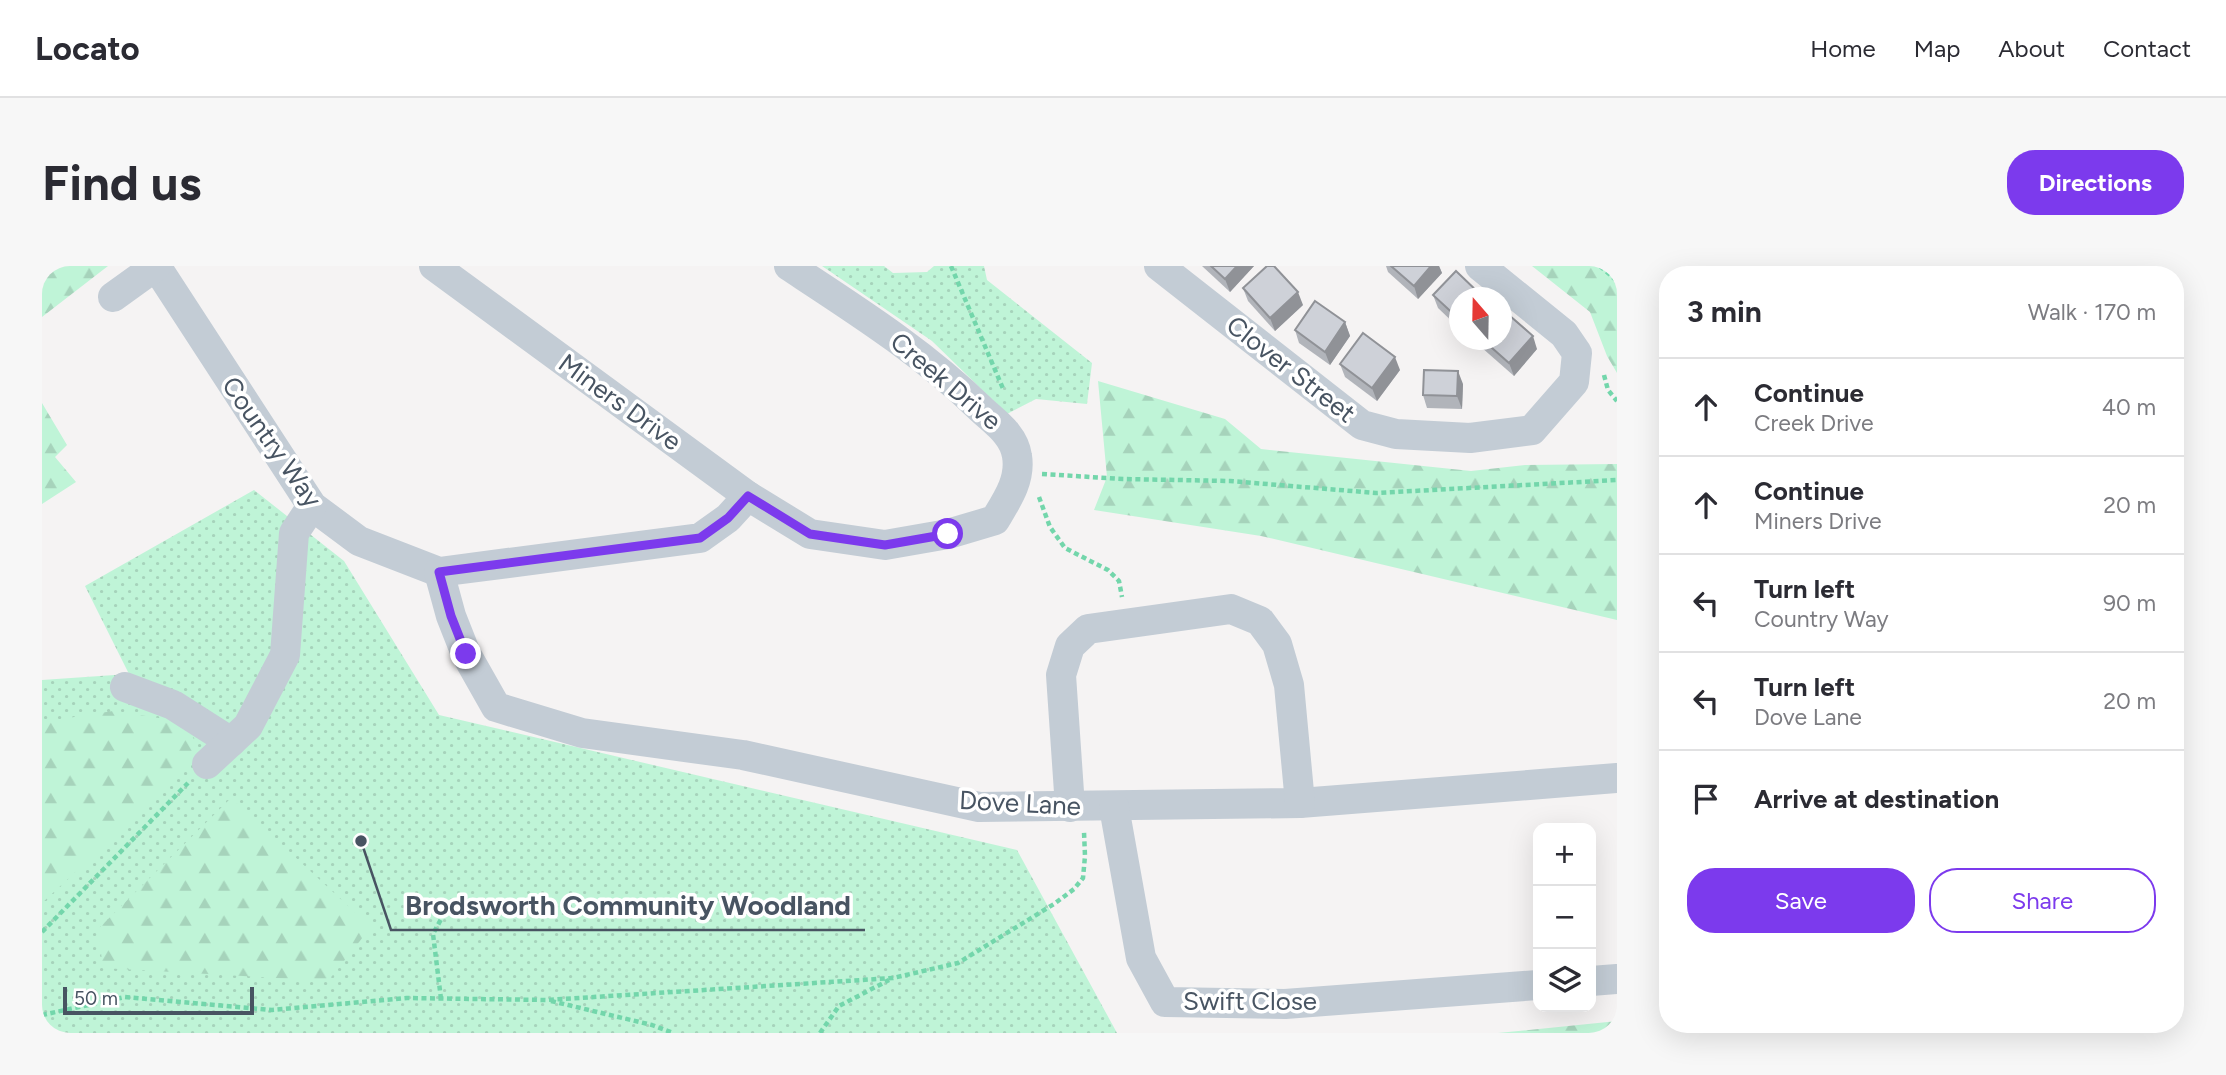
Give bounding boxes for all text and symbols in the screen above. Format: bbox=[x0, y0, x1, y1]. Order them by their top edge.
text: Locato bbox=[35, 29, 140, 68]
text: Home bbox=[1810, 34, 1876, 63]
text: Map bbox=[1914, 34, 1960, 63]
text: About bbox=[1998, 34, 2065, 63]
text: Contact bbox=[2103, 34, 2191, 63]
button: Directions bbox=[2007, 150, 2184, 215]
text: Find us bbox=[42, 153, 201, 212]
north arrow bbox=[1449, 287, 1512, 350]
text: 3 min bbox=[1687, 293, 1762, 330]
text: Walk · 170 m bbox=[2028, 298, 2156, 326]
street label: Clover Street bbox=[1220, 309, 1362, 429]
street label: Creek Drive bbox=[884, 325, 1008, 437]
street label: Miners Drive bbox=[552, 347, 688, 457]
street label: Country Way bbox=[215, 370, 329, 514]
text: Continue bbox=[1754, 377, 1864, 409]
icon: ahead bbox=[1687, 388, 1725, 426]
text: 40 m bbox=[2102, 393, 2156, 421]
text: Creek Drive bbox=[1754, 409, 1874, 437]
text: Continue bbox=[1754, 475, 1864, 507]
icon: ahead bbox=[1687, 486, 1725, 524]
text: 20 m bbox=[2103, 491, 2156, 519]
text: Miners Drive bbox=[1754, 507, 1882, 535]
route start bbox=[932, 518, 963, 549]
text: Turn left bbox=[1754, 573, 1855, 605]
icon: left bbox=[1687, 584, 1725, 622]
text: 90 m bbox=[2103, 589, 2156, 617]
text: Country Way bbox=[1754, 605, 1889, 633]
route end bbox=[450, 638, 481, 669]
text: Turn left bbox=[1754, 671, 1855, 703]
icon: left bbox=[1687, 682, 1725, 720]
text: 20 m bbox=[2103, 687, 2156, 715]
text: Dove Lane bbox=[1754, 703, 1862, 731]
icon: arrive bbox=[1687, 780, 1725, 818]
text: Arrive at destination bbox=[1754, 783, 1999, 815]
street label: Dove Lane bbox=[958, 784, 1082, 822]
map controls bbox=[1533, 823, 1596, 1012]
button: + bbox=[1533, 823, 1596, 886]
button: Save bbox=[1687, 868, 1915, 933]
button: Share bbox=[1929, 868, 2156, 933]
callout: Brodsworth Community Woodland bbox=[391, 881, 865, 930]
button: − bbox=[1533, 886, 1596, 949]
text: Brodsworth Community Woodland bbox=[405, 888, 851, 922]
button: layers bbox=[1533, 949, 1596, 1012]
scale bar bbox=[63, 984, 254, 1016]
street label: Swift Close bbox=[1183, 985, 1317, 1017]
text: 50 m bbox=[74, 987, 118, 1010]

